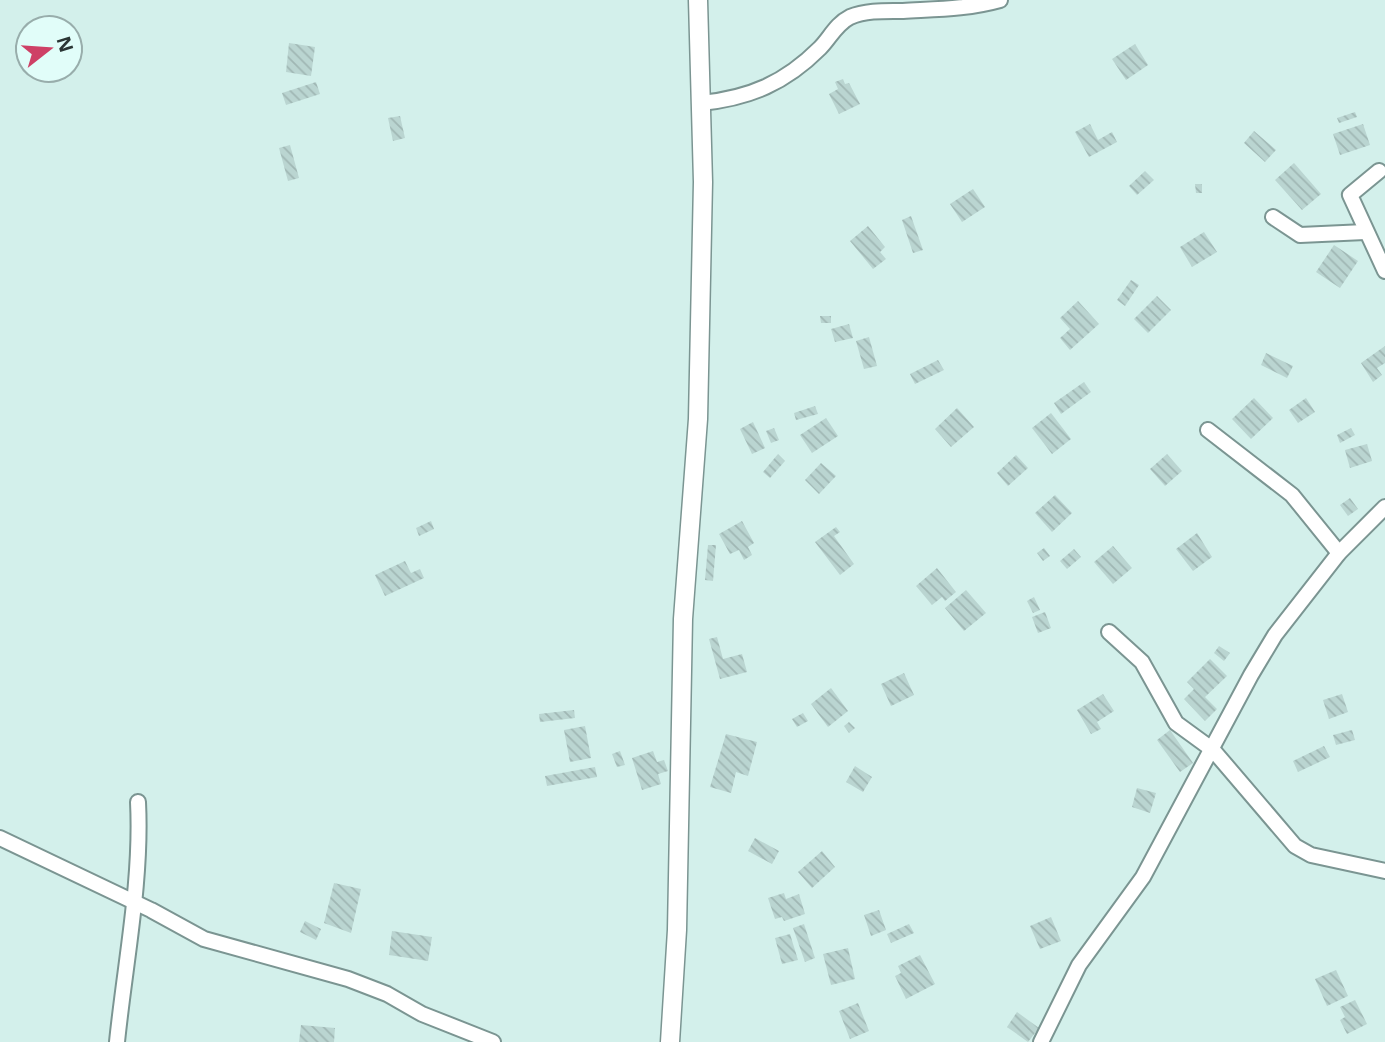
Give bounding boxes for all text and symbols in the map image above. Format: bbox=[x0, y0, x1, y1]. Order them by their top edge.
north arrow bbox=[14, 14, 84, 84]
text: N bbox=[51, 33, 80, 55]

